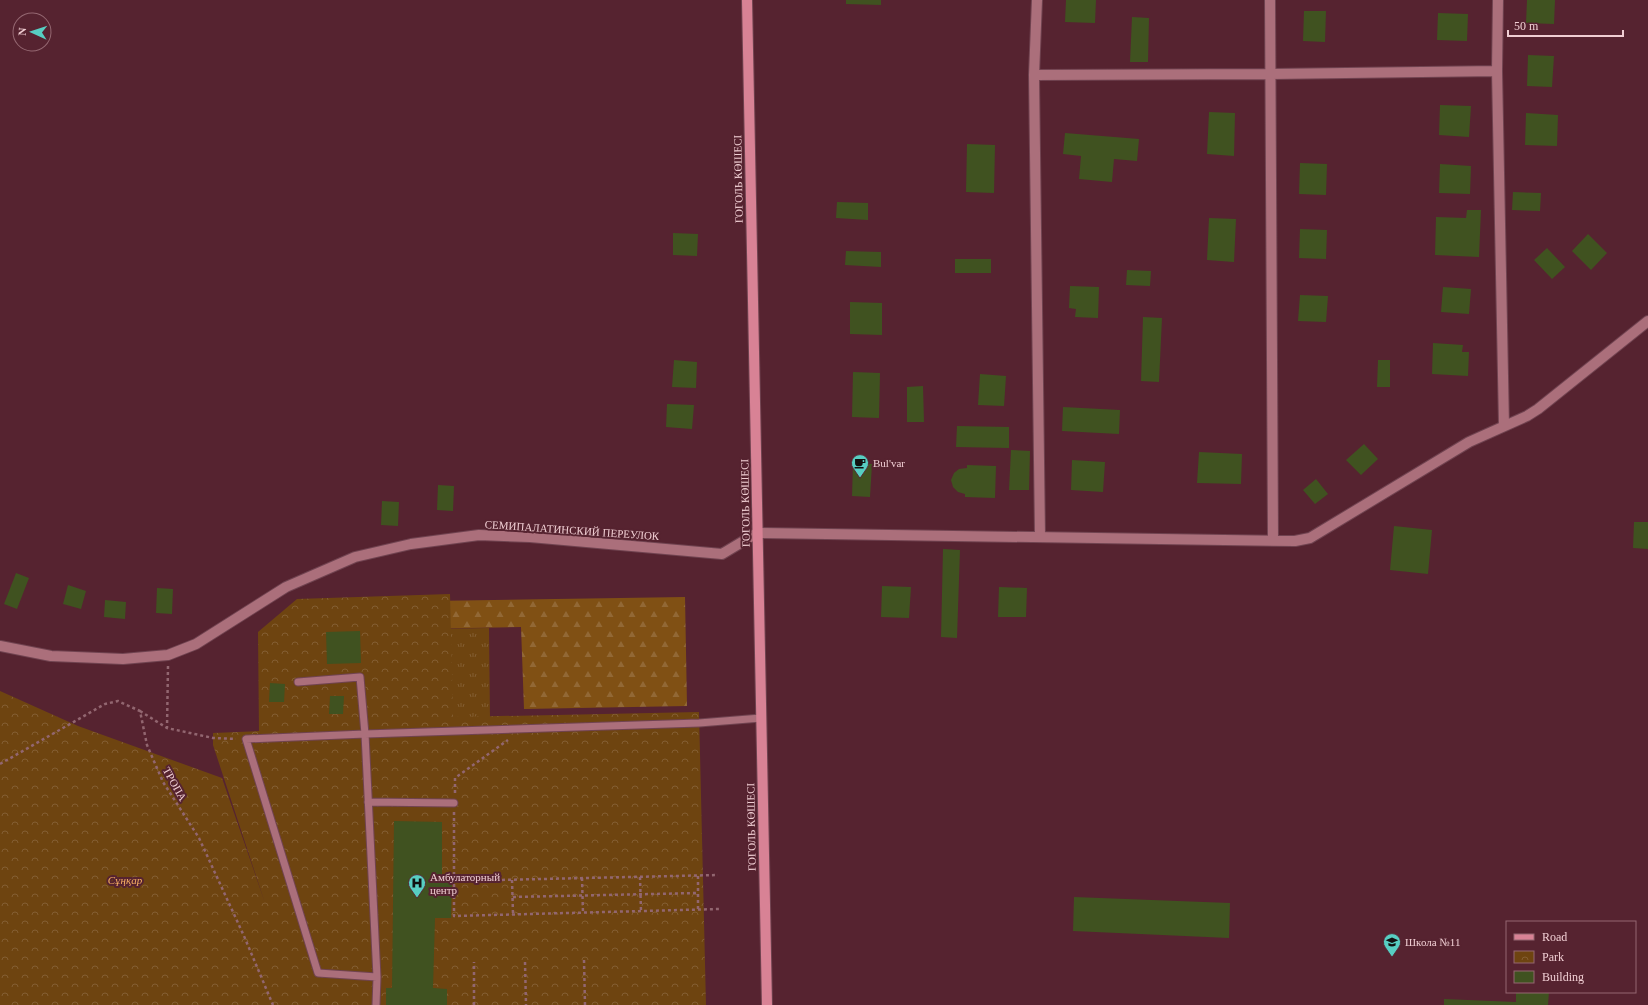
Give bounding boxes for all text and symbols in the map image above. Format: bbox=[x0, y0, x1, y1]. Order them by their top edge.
north arrow bbox=[12, 12, 52, 52]
scale bar bbox=[1508, 12, 1623, 38]
text: 50 m bbox=[1514, 19, 1539, 33]
text: N bbox=[16, 27, 28, 36]
street label: ГОГОЛЬ КӨШЕСІ bbox=[731, 135, 745, 223]
cafe icon: Bul'var bbox=[850, 453, 870, 478]
place label: Bul'var bbox=[873, 457, 905, 469]
street label: ГОГОЛЬ КӨШЕСІ bbox=[738, 459, 752, 547]
street label: СЕМИПАЛАТИНСКИЙ ПЕРЕУЛОК bbox=[484, 518, 660, 542]
street label: ТРОПА bbox=[161, 765, 189, 803]
street label: ГОГОЛЬ КӨШЕСІ bbox=[744, 783, 758, 871]
place label: Амбулаторный центр bbox=[430, 871, 500, 896]
hospital icon: Амбулаторный центр bbox=[407, 873, 427, 898]
park label: Сұңқар bbox=[108, 874, 143, 886]
legend bbox=[1506, 921, 1636, 993]
text: Road bbox=[1542, 930, 1567, 944]
school or university icon: Школа №11 bbox=[1382, 932, 1402, 957]
place label: Школа №11 bbox=[1405, 936, 1460, 948]
text: Park bbox=[1542, 950, 1564, 964]
text: Building bbox=[1542, 970, 1584, 984]

